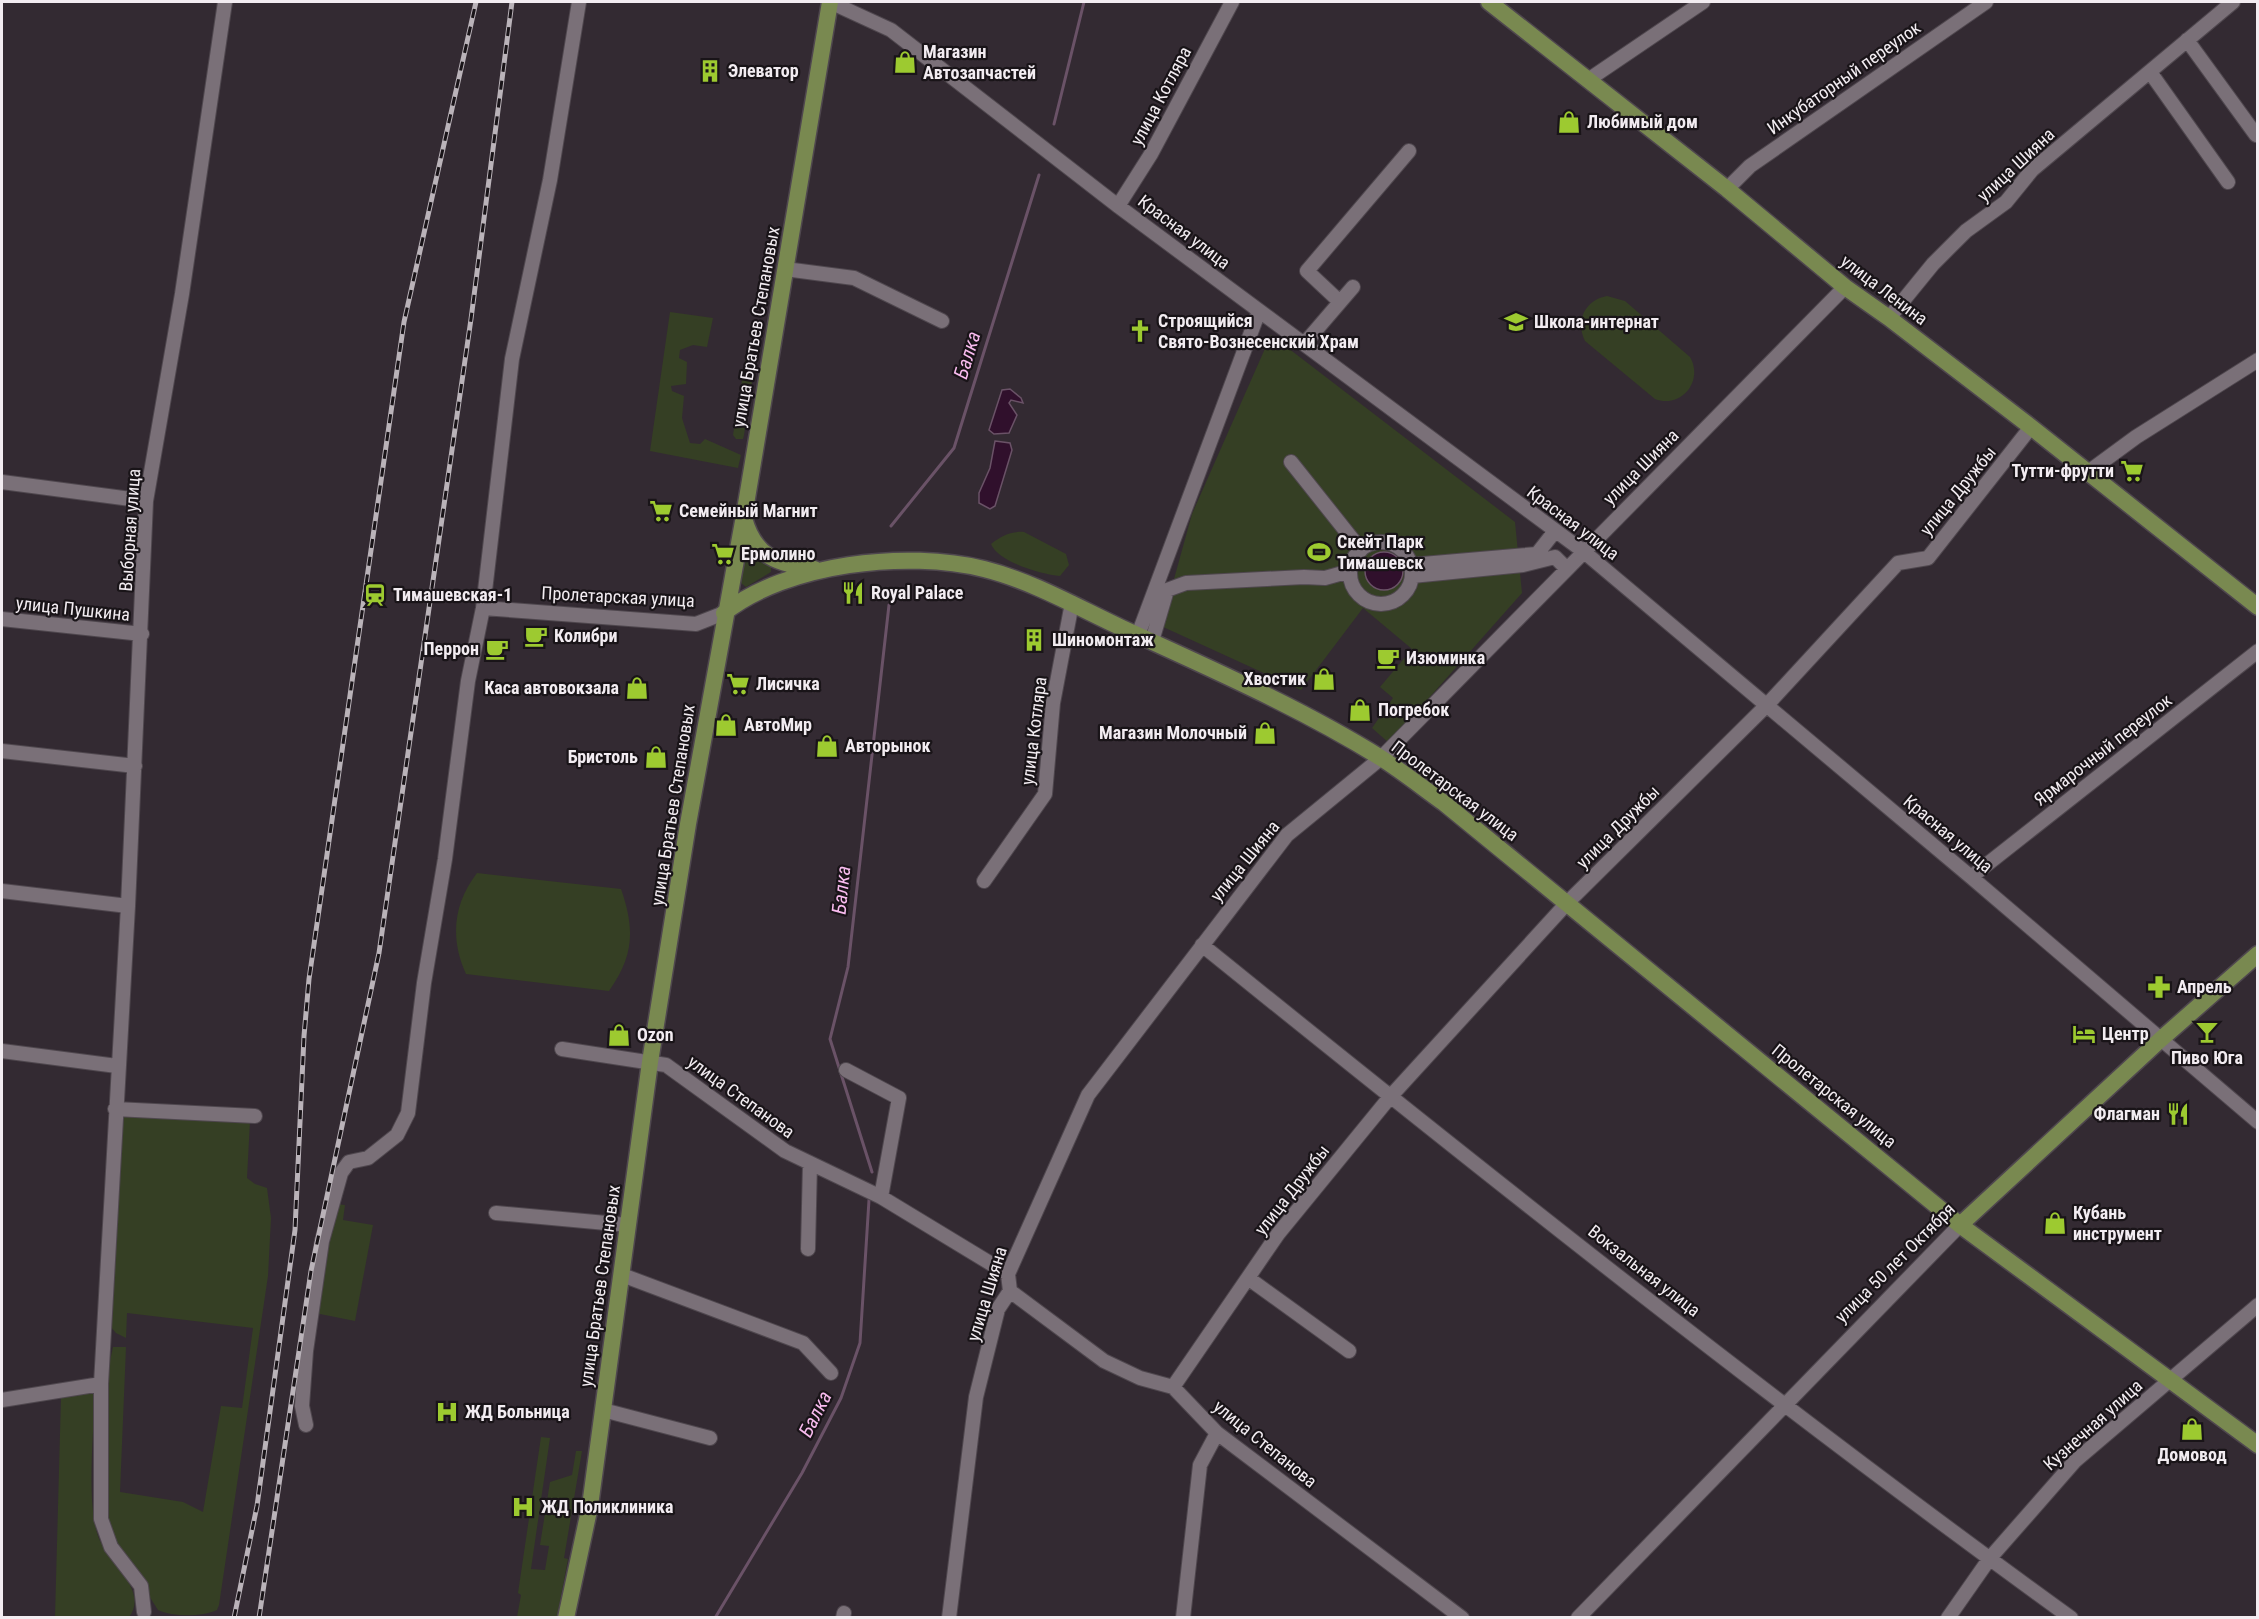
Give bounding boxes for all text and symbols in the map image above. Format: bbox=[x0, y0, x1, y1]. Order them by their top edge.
street label: Инкубаторный переулок bbox=[1763, 16, 1925, 138]
place label: Магазин Автозапчастей bbox=[923, 41, 1036, 83]
street label: улица Котляра bbox=[1126, 43, 1195, 149]
shop icon: Магазин Автозапчастей bbox=[892, 49, 918, 75]
building icon: Элеватор bbox=[697, 58, 723, 84]
place label: Элеватор bbox=[728, 60, 799, 81]
shop icon: Любимый дом bbox=[1556, 109, 1582, 135]
place label: Любимый дом bbox=[1587, 111, 1698, 132]
street label: улица Шияна bbox=[1973, 124, 2059, 206]
street label: Красная улица bbox=[1134, 190, 1234, 273]
street label: улица Братьев Степановых bbox=[727, 225, 784, 429]
street label: улица Ленина bbox=[1837, 250, 1932, 329]
school or university icon: Школа-интернат bbox=[1503, 309, 1529, 335]
place label: Строящийся Свято-Вознесенский Храм bbox=[1158, 310, 1359, 352]
place label: Школа-интернат bbox=[1534, 311, 1659, 332]
church icon: Строящийся Свято-Вознесенский Храм bbox=[1127, 318, 1153, 344]
water label: Балка bbox=[948, 328, 986, 382]
street label: улица Шияна bbox=[1599, 425, 1683, 509]
street label: улица Дружбы bbox=[1915, 442, 2000, 540]
supermarket icon: Тутти-фрутти bbox=[2119, 458, 2145, 484]
place label: Тутти-фрутти bbox=[2012, 460, 2114, 481]
street label: Выборная улица bbox=[115, 468, 144, 592]
street label: Красная улица bbox=[1523, 481, 1623, 564]
supermarket icon: Семейный Магнит bbox=[648, 498, 674, 524]
place label: Семейный Магнит bbox=[679, 500, 818, 521]
place label: Скейт Парк Тимашевск bbox=[1337, 531, 1424, 573]
sports icon: Скейт Парк Тимашевск bbox=[1306, 539, 1332, 565]
supermarket icon: Ермолино bbox=[710, 541, 736, 567]
place label: Ермолино bbox=[741, 543, 815, 564]
restaurant icon: Royal Palace bbox=[840, 580, 866, 606]
station icon: Тимашевская-1 bbox=[362, 582, 388, 608]
street label: Пролетарская улица bbox=[541, 582, 695, 611]
place label: Royal Palace bbox=[871, 582, 964, 603]
place label: Тимашевская-1 bbox=[393, 584, 512, 605]
street label: улица Пушкина bbox=[15, 592, 131, 625]
cafe icon: Колибри bbox=[523, 623, 549, 649]
place label: Колибри bbox=[554, 625, 618, 646]
building icon: Шиномонтаж bbox=[1021, 627, 1047, 653]
place label: Шиномонтаж bbox=[1052, 629, 1154, 650]
cafe icon: Перрон bbox=[484, 636, 510, 662]
place label: Перрон bbox=[424, 638, 479, 659]
cafe icon: Изюминка bbox=[1375, 645, 1401, 671]
place label: Изюминка bbox=[1406, 647, 1485, 668]
shop icon: Хвостик bbox=[1311, 666, 1337, 692]
place label: Хвостик bbox=[1243, 668, 1306, 689]
supermarket icon: Лисичка bbox=[725, 671, 751, 697]
place label: Лисичка bbox=[756, 673, 820, 694]
shop icon: Каса автовокзала bbox=[624, 675, 650, 701]
street label: улица Котляра bbox=[1016, 676, 1051, 786]
place label: Каса автовокзала bbox=[484, 677, 619, 698]
street label: Ярмарочный переулок bbox=[2030, 689, 2176, 810]
shop icon: Погребок bbox=[1347, 697, 1373, 723]
place label: Погребок bbox=[1378, 699, 1449, 720]
street label: улица Братьев Степановых bbox=[646, 703, 699, 907]
shop icon: АвтоМир bbox=[713, 712, 739, 738]
place label: АвтоМир bbox=[744, 714, 812, 735]
shop icon: Магазин Молочный bbox=[1252, 720, 1278, 746]
place label: Магазин Молочный bbox=[1099, 722, 1247, 743]
shop icon: Авторынок bbox=[814, 733, 840, 759]
place label: Авторынок bbox=[845, 735, 931, 756]
street label: Пролетарская улица bbox=[1388, 736, 1523, 845]
shop icon: Бристоль bbox=[643, 744, 669, 770]
place label: Бристоль bbox=[568, 746, 638, 767]
street label: улица Дружбы bbox=[1572, 781, 1664, 873]
street label: Красная улица bbox=[1899, 790, 1997, 877]
street label: улица Шияна bbox=[1206, 816, 1284, 905]
water label: Балка bbox=[827, 865, 855, 915]
pharmacy icon: Апрель bbox=[2146, 974, 2172, 1000]
place label: Апрель bbox=[2177, 976, 2232, 997]
bar icon: Пиво Юга bbox=[2194, 1019, 2220, 1045]
hotel icon: Центр bbox=[2071, 1021, 2097, 1047]
shop icon: Ozon bbox=[606, 1022, 632, 1048]
place label: Центр bbox=[2102, 1023, 2149, 1044]
place label: Ozon bbox=[637, 1024, 674, 1045]
street label: Пролетарская улица bbox=[1768, 1039, 1901, 1152]
place label: Пиво Юга bbox=[2171, 1047, 2243, 1068]
street label: улица Степанова bbox=[684, 1051, 799, 1142]
restaurant icon: Флагман bbox=[2165, 1101, 2191, 1127]
place label: Флагман bbox=[2093, 1103, 2160, 1124]
street label: улица Дружбы bbox=[1250, 1140, 1333, 1239]
street label: улица Братьев Степановых bbox=[575, 1184, 624, 1388]
street label: улица 50 лет Октября bbox=[1830, 1198, 1959, 1327]
place label: Кубань инструмент bbox=[2073, 1202, 2162, 1244]
shop icon: Кубань инструмент bbox=[2042, 1210, 2068, 1236]
street label: Вокзальная улица bbox=[1584, 1220, 1704, 1321]
street label: улица Шияна bbox=[962, 1244, 1011, 1344]
street label: Кузнечная улица bbox=[2039, 1375, 2146, 1474]
water label: Балка bbox=[793, 1387, 837, 1441]
street label: улица Степанова bbox=[1209, 1396, 1321, 1492]
hospital icon: ЖД Больница bbox=[434, 1399, 460, 1425]
place label: ЖД Больница bbox=[465, 1401, 570, 1422]
shop icon: Домовод bbox=[2179, 1416, 2205, 1442]
place label: Домовод bbox=[2157, 1444, 2227, 1465]
hospital icon: ЖД Поликлиника bbox=[510, 1494, 536, 1520]
place label: ЖД Поликлиника bbox=[541, 1496, 673, 1517]

